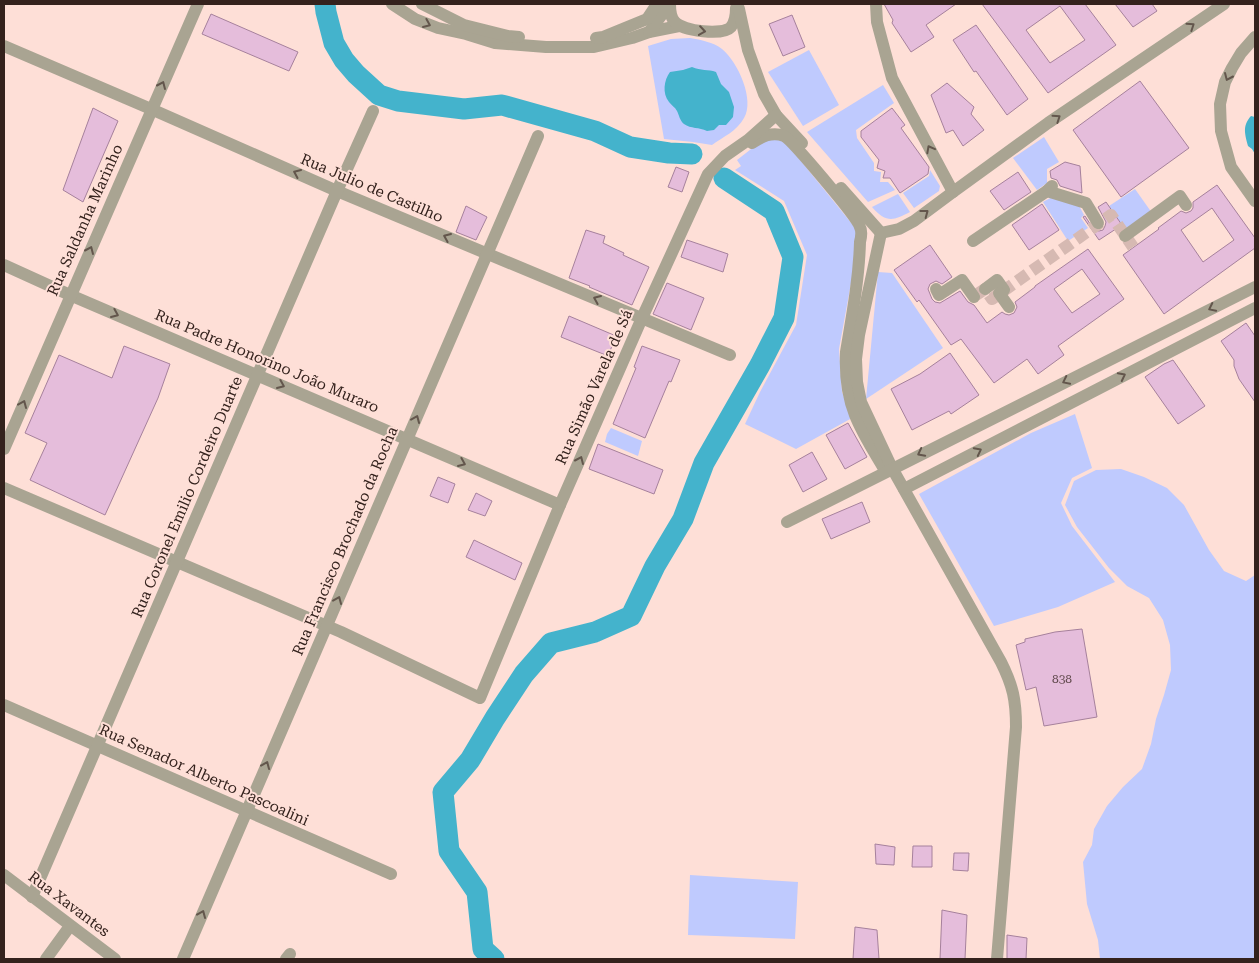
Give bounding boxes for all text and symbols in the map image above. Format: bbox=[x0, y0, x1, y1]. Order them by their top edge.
one-way arrow bbox=[422, 17, 431, 28]
one-way arrow bbox=[1185, 23, 1195, 32]
one-way arrow bbox=[698, 25, 706, 35]
one-way arrow bbox=[1223, 72, 1234, 81]
one-way arrow bbox=[155, 81, 166, 90]
one-way arrow bbox=[1051, 114, 1060, 124]
street label: Rua Saldanha Marinho bbox=[43, 141, 127, 299]
one-way arrow bbox=[926, 145, 936, 154]
street label: Rua Julio de Castilho bbox=[298, 150, 446, 226]
one-way arrow bbox=[293, 169, 302, 180]
one-way arrow bbox=[919, 210, 929, 219]
one-way arrow bbox=[443, 232, 452, 243]
one-way arrow bbox=[83, 246, 94, 255]
one-way arrow bbox=[593, 295, 602, 306]
one-way arrow bbox=[1208, 302, 1217, 312]
street label: Rua Padre Honorino João Muraro bbox=[152, 306, 382, 416]
street label: Rua Simão Varela de Sá bbox=[552, 307, 636, 467]
one-way arrow bbox=[110, 308, 119, 318]
one-way arrow bbox=[1117, 372, 1126, 382]
street label: Rua Coronel Emilio Cordeiro Duarte bbox=[128, 374, 246, 620]
one-way arrow bbox=[1062, 375, 1071, 385]
one-way arrow bbox=[276, 378, 285, 389]
one-way arrow bbox=[17, 400, 28, 409]
one-way arrow bbox=[410, 415, 421, 424]
street label: Rua Francisco Brochado da Rocha bbox=[288, 424, 402, 658]
one-way arrow bbox=[917, 447, 926, 458]
one-way arrow bbox=[973, 447, 982, 457]
one-way arrow bbox=[457, 456, 466, 467]
one-way arrow bbox=[573, 456, 584, 465]
one-way arrow bbox=[331, 596, 342, 605]
house number: 838 bbox=[1052, 672, 1072, 686]
street label: Rua Senador Alberto Pascoalini bbox=[96, 720, 312, 830]
one-way arrow bbox=[260, 761, 271, 770]
street label: Rua Xavantes bbox=[25, 868, 113, 940]
one-way arrow bbox=[197, 911, 207, 919]

